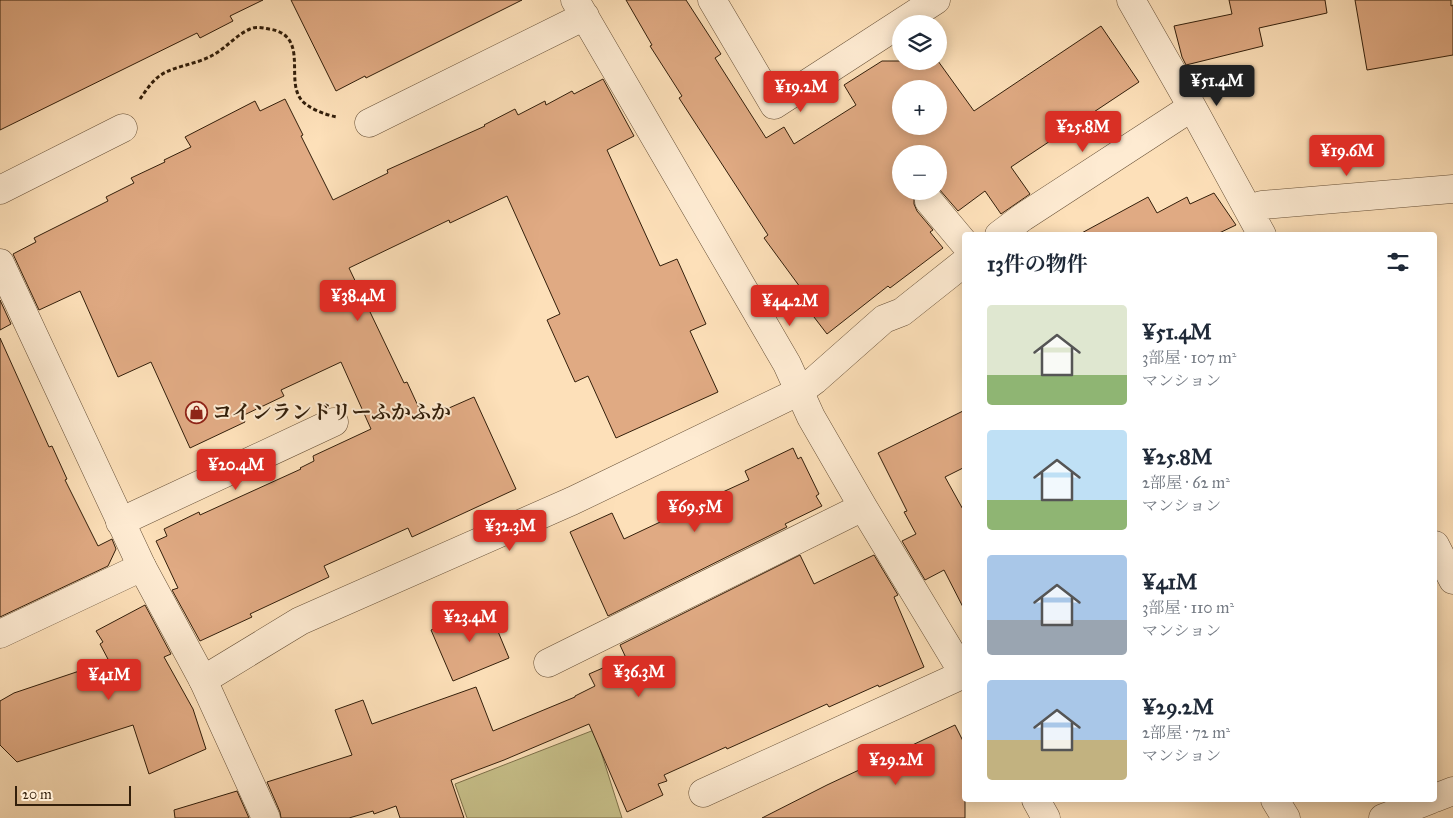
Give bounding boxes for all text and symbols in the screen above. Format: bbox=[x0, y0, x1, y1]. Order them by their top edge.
map controls bbox=[892, 15, 947, 200]
button: layers bbox=[892, 15, 947, 70]
pin: ¥51.4M bbox=[1176, 64, 1258, 107]
pin: ¥19.2M bbox=[760, 70, 842, 113]
text: ¥51.4M bbox=[1190, 71, 1244, 90]
text: ¥19.2M bbox=[774, 77, 828, 96]
button: + bbox=[892, 80, 947, 135]
pin: ¥25.8M bbox=[1042, 110, 1124, 153]
text: ¥25.8M bbox=[1056, 117, 1110, 136]
pin: ¥19.6M bbox=[1306, 134, 1388, 177]
text: ¥19.6M bbox=[1320, 141, 1374, 160]
button: − bbox=[892, 145, 947, 200]
icon: filters bbox=[1384, 248, 1412, 276]
text: 13件の物件 bbox=[987, 251, 1088, 277]
pin: ¥38.4M bbox=[317, 280, 399, 322]
pin: ¥44.2M bbox=[749, 284, 831, 327]
text: ¥38.4M bbox=[331, 286, 385, 305]
text: ¥44.2M bbox=[762, 291, 818, 310]
text: ¥51.4M bbox=[1142, 319, 1212, 345]
icon: home bbox=[1027, 325, 1087, 385]
text: 3部屋 · 107 m² bbox=[1142, 348, 1236, 367]
text: マンション bbox=[1142, 371, 1221, 390]
shop icon: コインランドリーふかふか bbox=[184, 400, 208, 424]
place label: コインランドリーふかふか bbox=[212, 400, 451, 424]
text: ¥25.8M bbox=[1142, 444, 1212, 470]
pin: ¥20.4M bbox=[195, 448, 277, 491]
icon: home bbox=[1027, 450, 1087, 510]
text: ¥20.4M bbox=[208, 455, 264, 474]
text: 2部屋 · 62 m² bbox=[1142, 473, 1230, 492]
pin: ¥69.5M bbox=[654, 490, 736, 533]
text: マンション bbox=[1142, 496, 1221, 515]
text: ¥69.5M bbox=[668, 497, 722, 516]
pin: ¥32.3M bbox=[469, 510, 551, 552]
text: ¥32.3M bbox=[484, 516, 536, 535]
text: ¥41M bbox=[1142, 569, 1197, 595]
icon: home bbox=[1027, 575, 1087, 635]
text: 3部屋 · 110 m² bbox=[1142, 598, 1234, 617]
pin: ¥23.4M bbox=[429, 600, 511, 643]
text: ¥23.4M bbox=[443, 607, 497, 626]
text: マンション bbox=[1142, 621, 1221, 640]
pin: ¥36.3M bbox=[598, 656, 680, 698]
pin: ¥41M bbox=[79, 658, 139, 701]
text: ¥36.3M bbox=[613, 662, 665, 681]
text: ¥41M bbox=[88, 665, 130, 684]
text: ¥29.2M bbox=[1142, 694, 1214, 720]
icon: home bbox=[1027, 700, 1087, 760]
text: 2部屋 · 72 m² bbox=[1142, 723, 1230, 742]
pin: ¥29.2M bbox=[855, 744, 937, 786]
text: マンション bbox=[1142, 746, 1221, 765]
text: ¥29.2M bbox=[869, 750, 923, 769]
scale bar bbox=[15, 783, 131, 806]
text: 20 m bbox=[22, 786, 52, 803]

